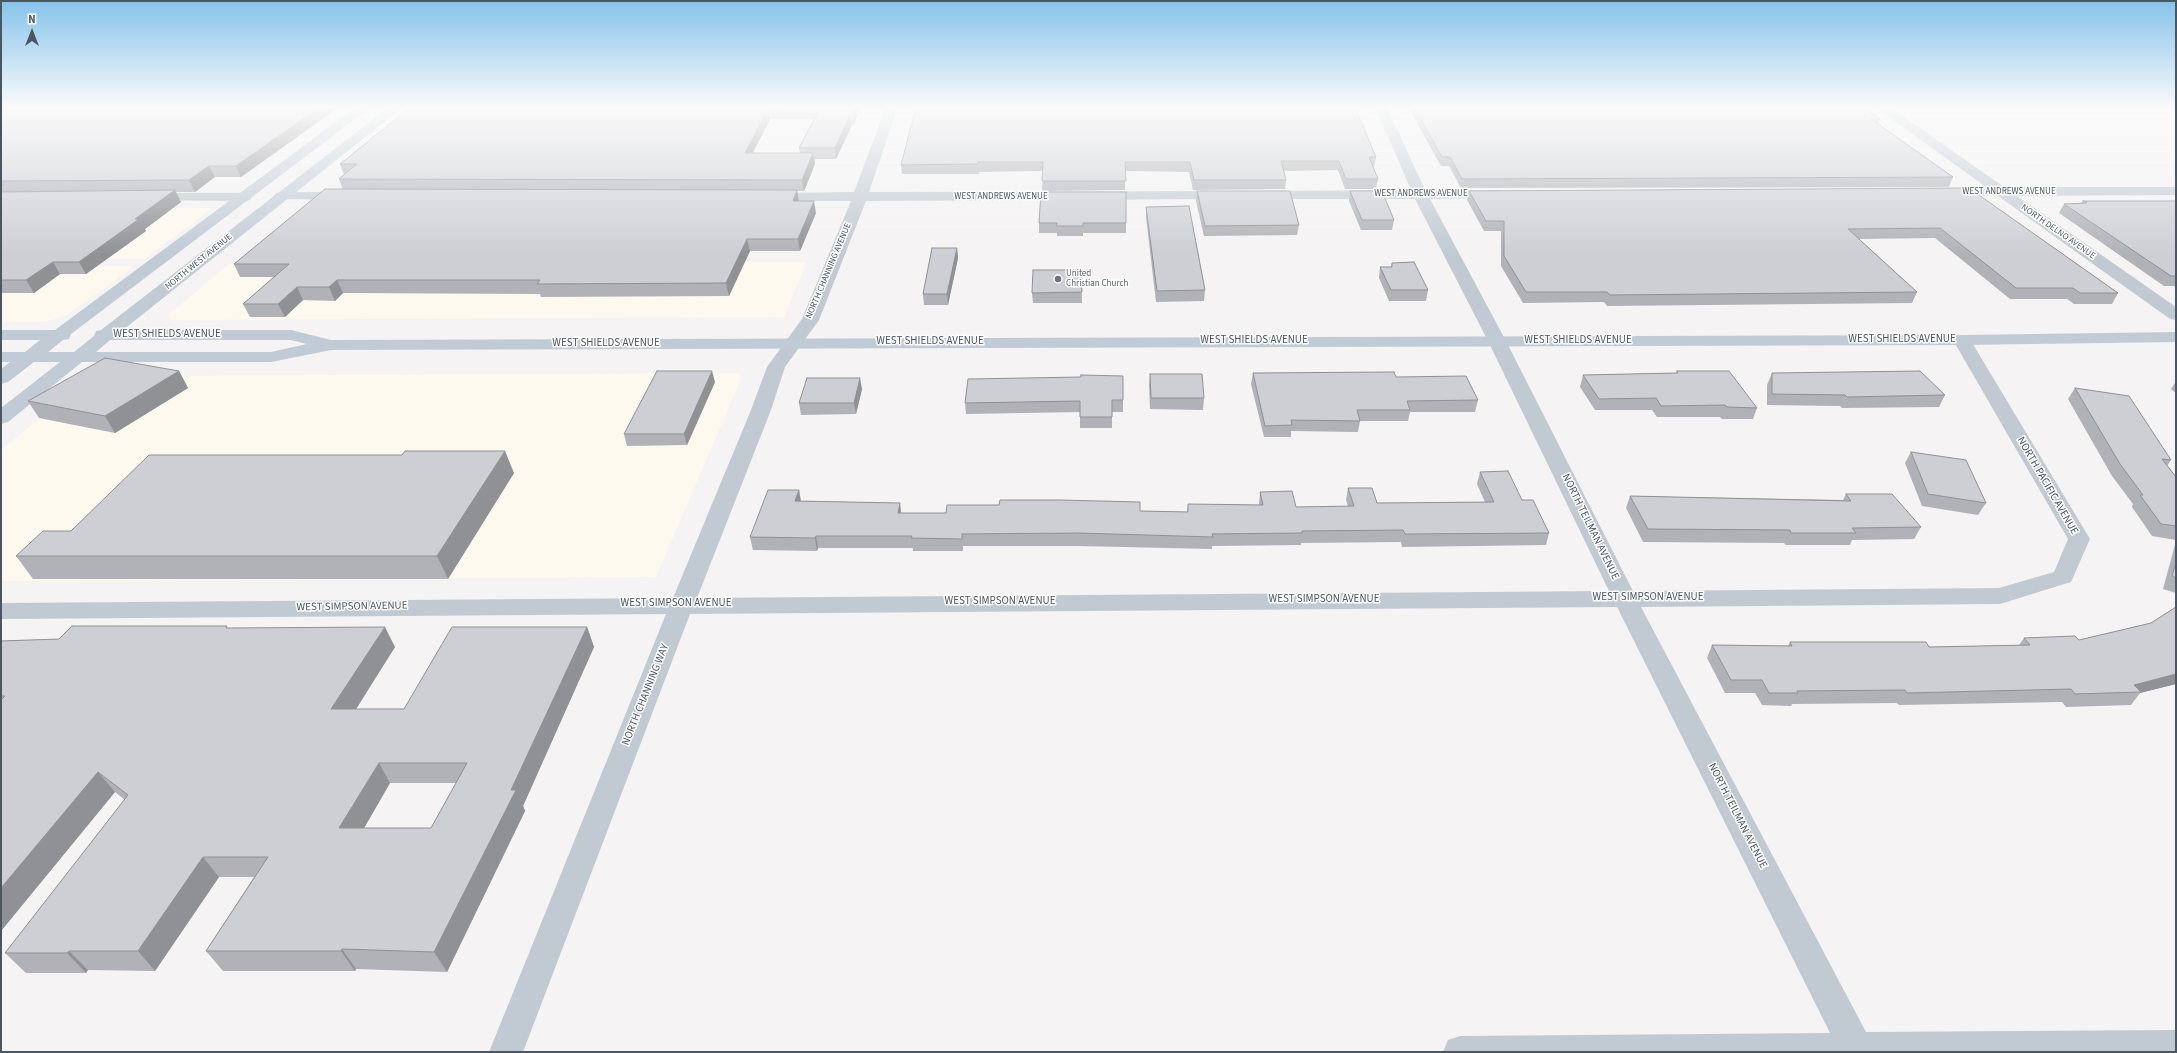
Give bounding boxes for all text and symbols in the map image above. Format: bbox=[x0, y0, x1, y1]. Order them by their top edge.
north arrow bbox=[12, 12, 52, 52]
text: N bbox=[28, 12, 36, 27]
street label: WEST ANDREWS AVENUE bbox=[1962, 187, 2056, 197]
street label: WEST ANDREWS AVENUE bbox=[1374, 189, 1468, 199]
street label: WEST ANDREWS AVENUE bbox=[954, 192, 1048, 202]
street label: NORTH DELNO AVENUE bbox=[2019, 202, 2097, 262]
street label: NORTH CHANNING AVENUE bbox=[804, 222, 854, 320]
street label: NORTH WEST AVENUE bbox=[163, 232, 235, 292]
place label: United Christian Church bbox=[1066, 269, 1128, 290]
marker: United Christian Church bbox=[1053, 274, 1063, 284]
street label: WEST SHIELDS AVENUE bbox=[113, 328, 221, 342]
street label: WEST SHIELDS AVENUE bbox=[1848, 333, 1956, 347]
street label: WEST SHIELDS AVENUE bbox=[1200, 334, 1308, 348]
street label: WEST SHIELDS AVENUE bbox=[1524, 334, 1632, 348]
street label: WEST SHIELDS AVENUE bbox=[876, 335, 984, 349]
street label: WEST SHIELDS AVENUE bbox=[552, 337, 660, 351]
street label: NORTH PACIFIC AVENUE bbox=[2014, 435, 2080, 537]
street label: NORTH TEILMAN AVENUE bbox=[1559, 472, 1621, 582]
street label: WEST SIMPSON AVENUE bbox=[1593, 591, 1703, 605]
street label: WEST SIMPSON AVENUE bbox=[1269, 593, 1379, 607]
street label: WEST SIMPSON AVENUE bbox=[945, 595, 1055, 609]
street label: WEST SIMPSON AVENUE bbox=[621, 597, 731, 611]
street label: WEST SIMPSON AVENUE bbox=[296, 599, 408, 615]
street label: NORTH CHANNING WAY bbox=[620, 642, 672, 748]
street label: NORTH TEILMAN AVENUE bbox=[1705, 761, 1769, 871]

